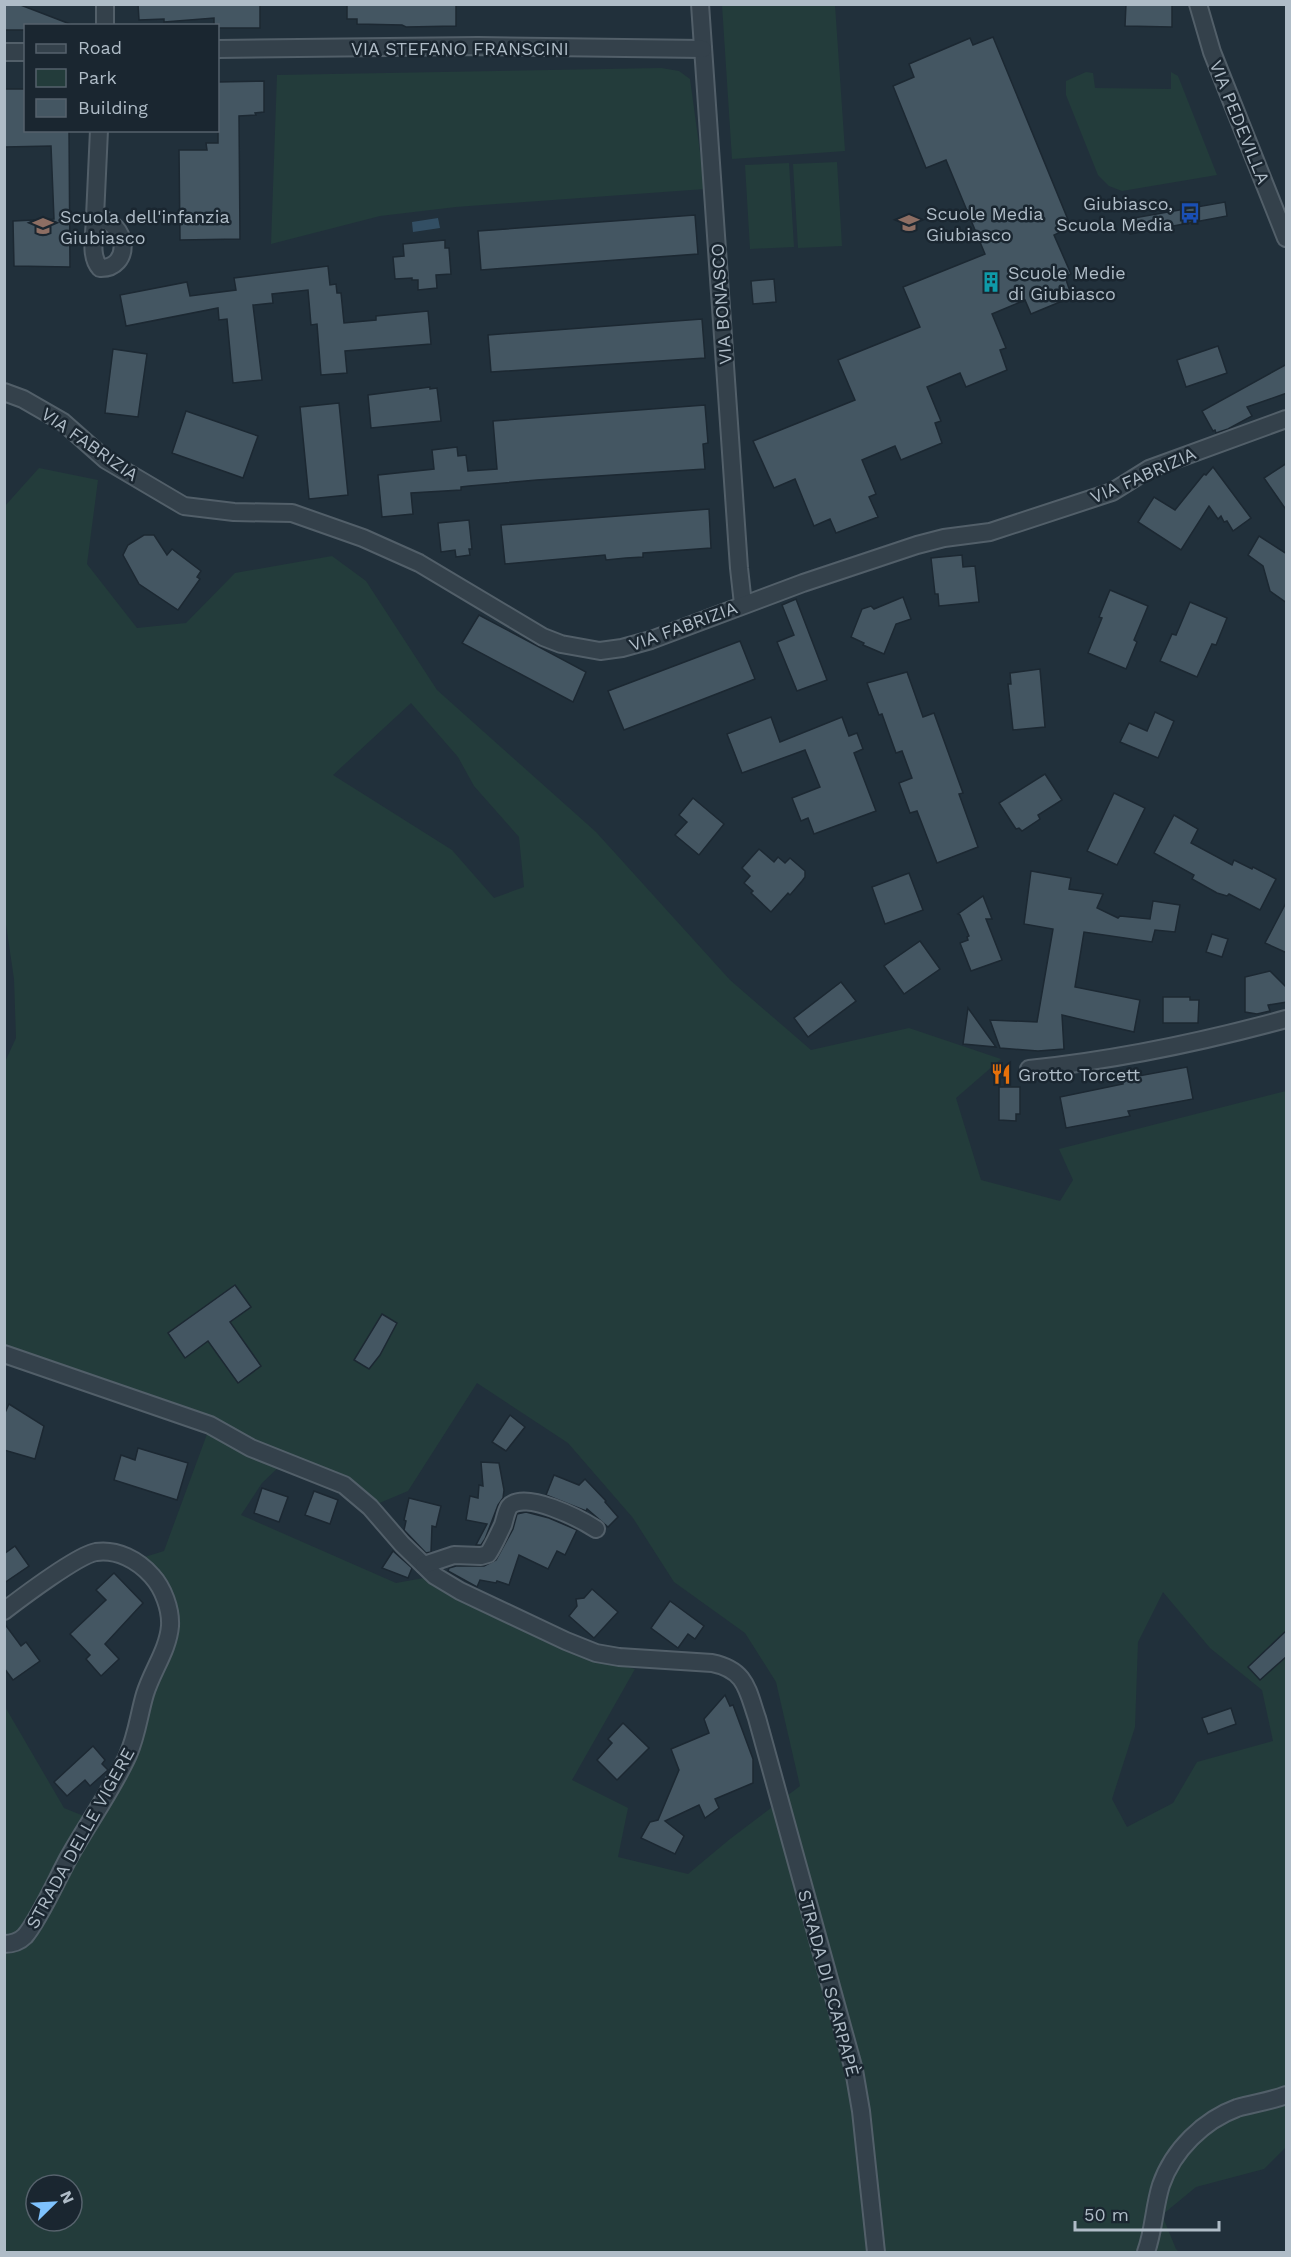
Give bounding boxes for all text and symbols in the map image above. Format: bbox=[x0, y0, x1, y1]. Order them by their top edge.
legend bbox=[24, 24, 219, 132]
text: Road bbox=[78, 37, 122, 58]
street label: VIA STEFANO FRANSCINI bbox=[351, 38, 569, 59]
street label: VIA PEDEVILLA bbox=[1206, 57, 1274, 187]
text: Park bbox=[78, 67, 117, 88]
text: Building bbox=[78, 97, 148, 118]
place label: Giubiasco, Scuola Media bbox=[1056, 193, 1173, 235]
bus stop icon: Giubiasco, Scuola Media bbox=[1178, 201, 1202, 225]
place label: Scuole Media Giubiasco bbox=[926, 203, 1043, 245]
place label: Scuola dell'infanzia Giubiasco bbox=[60, 206, 230, 248]
school or university icon: Scuole Media Giubiasco bbox=[897, 211, 921, 235]
school or university icon: Scuola dell'infanzia Giubiasco bbox=[31, 214, 55, 238]
street label: VIA BONASCO bbox=[706, 243, 736, 365]
place label: Scuole Medie di Giubiasco bbox=[1008, 262, 1126, 304]
building icon: Scuole Medie di Giubiasco bbox=[979, 270, 1003, 294]
street label: VIA FABRIZIA bbox=[37, 403, 143, 485]
street label: VIA FABRIZIA bbox=[1087, 442, 1199, 508]
street label: VIA FABRIZIA bbox=[626, 597, 740, 655]
restaurant icon: Grotto Torcett bbox=[989, 1062, 1013, 1086]
place label: Grotto Torcett bbox=[1018, 1064, 1140, 1085]
street label: STRADA DELLE VIGERE bbox=[21, 1744, 139, 1932]
street label: STRADA DI SCARPAPÈ bbox=[794, 1887, 864, 2079]
north arrow bbox=[24, 2173, 84, 2233]
text: N bbox=[56, 2188, 78, 2206]
scale bar bbox=[1075, 2194, 1219, 2232]
text: 50 m bbox=[1084, 2204, 1129, 2225]

